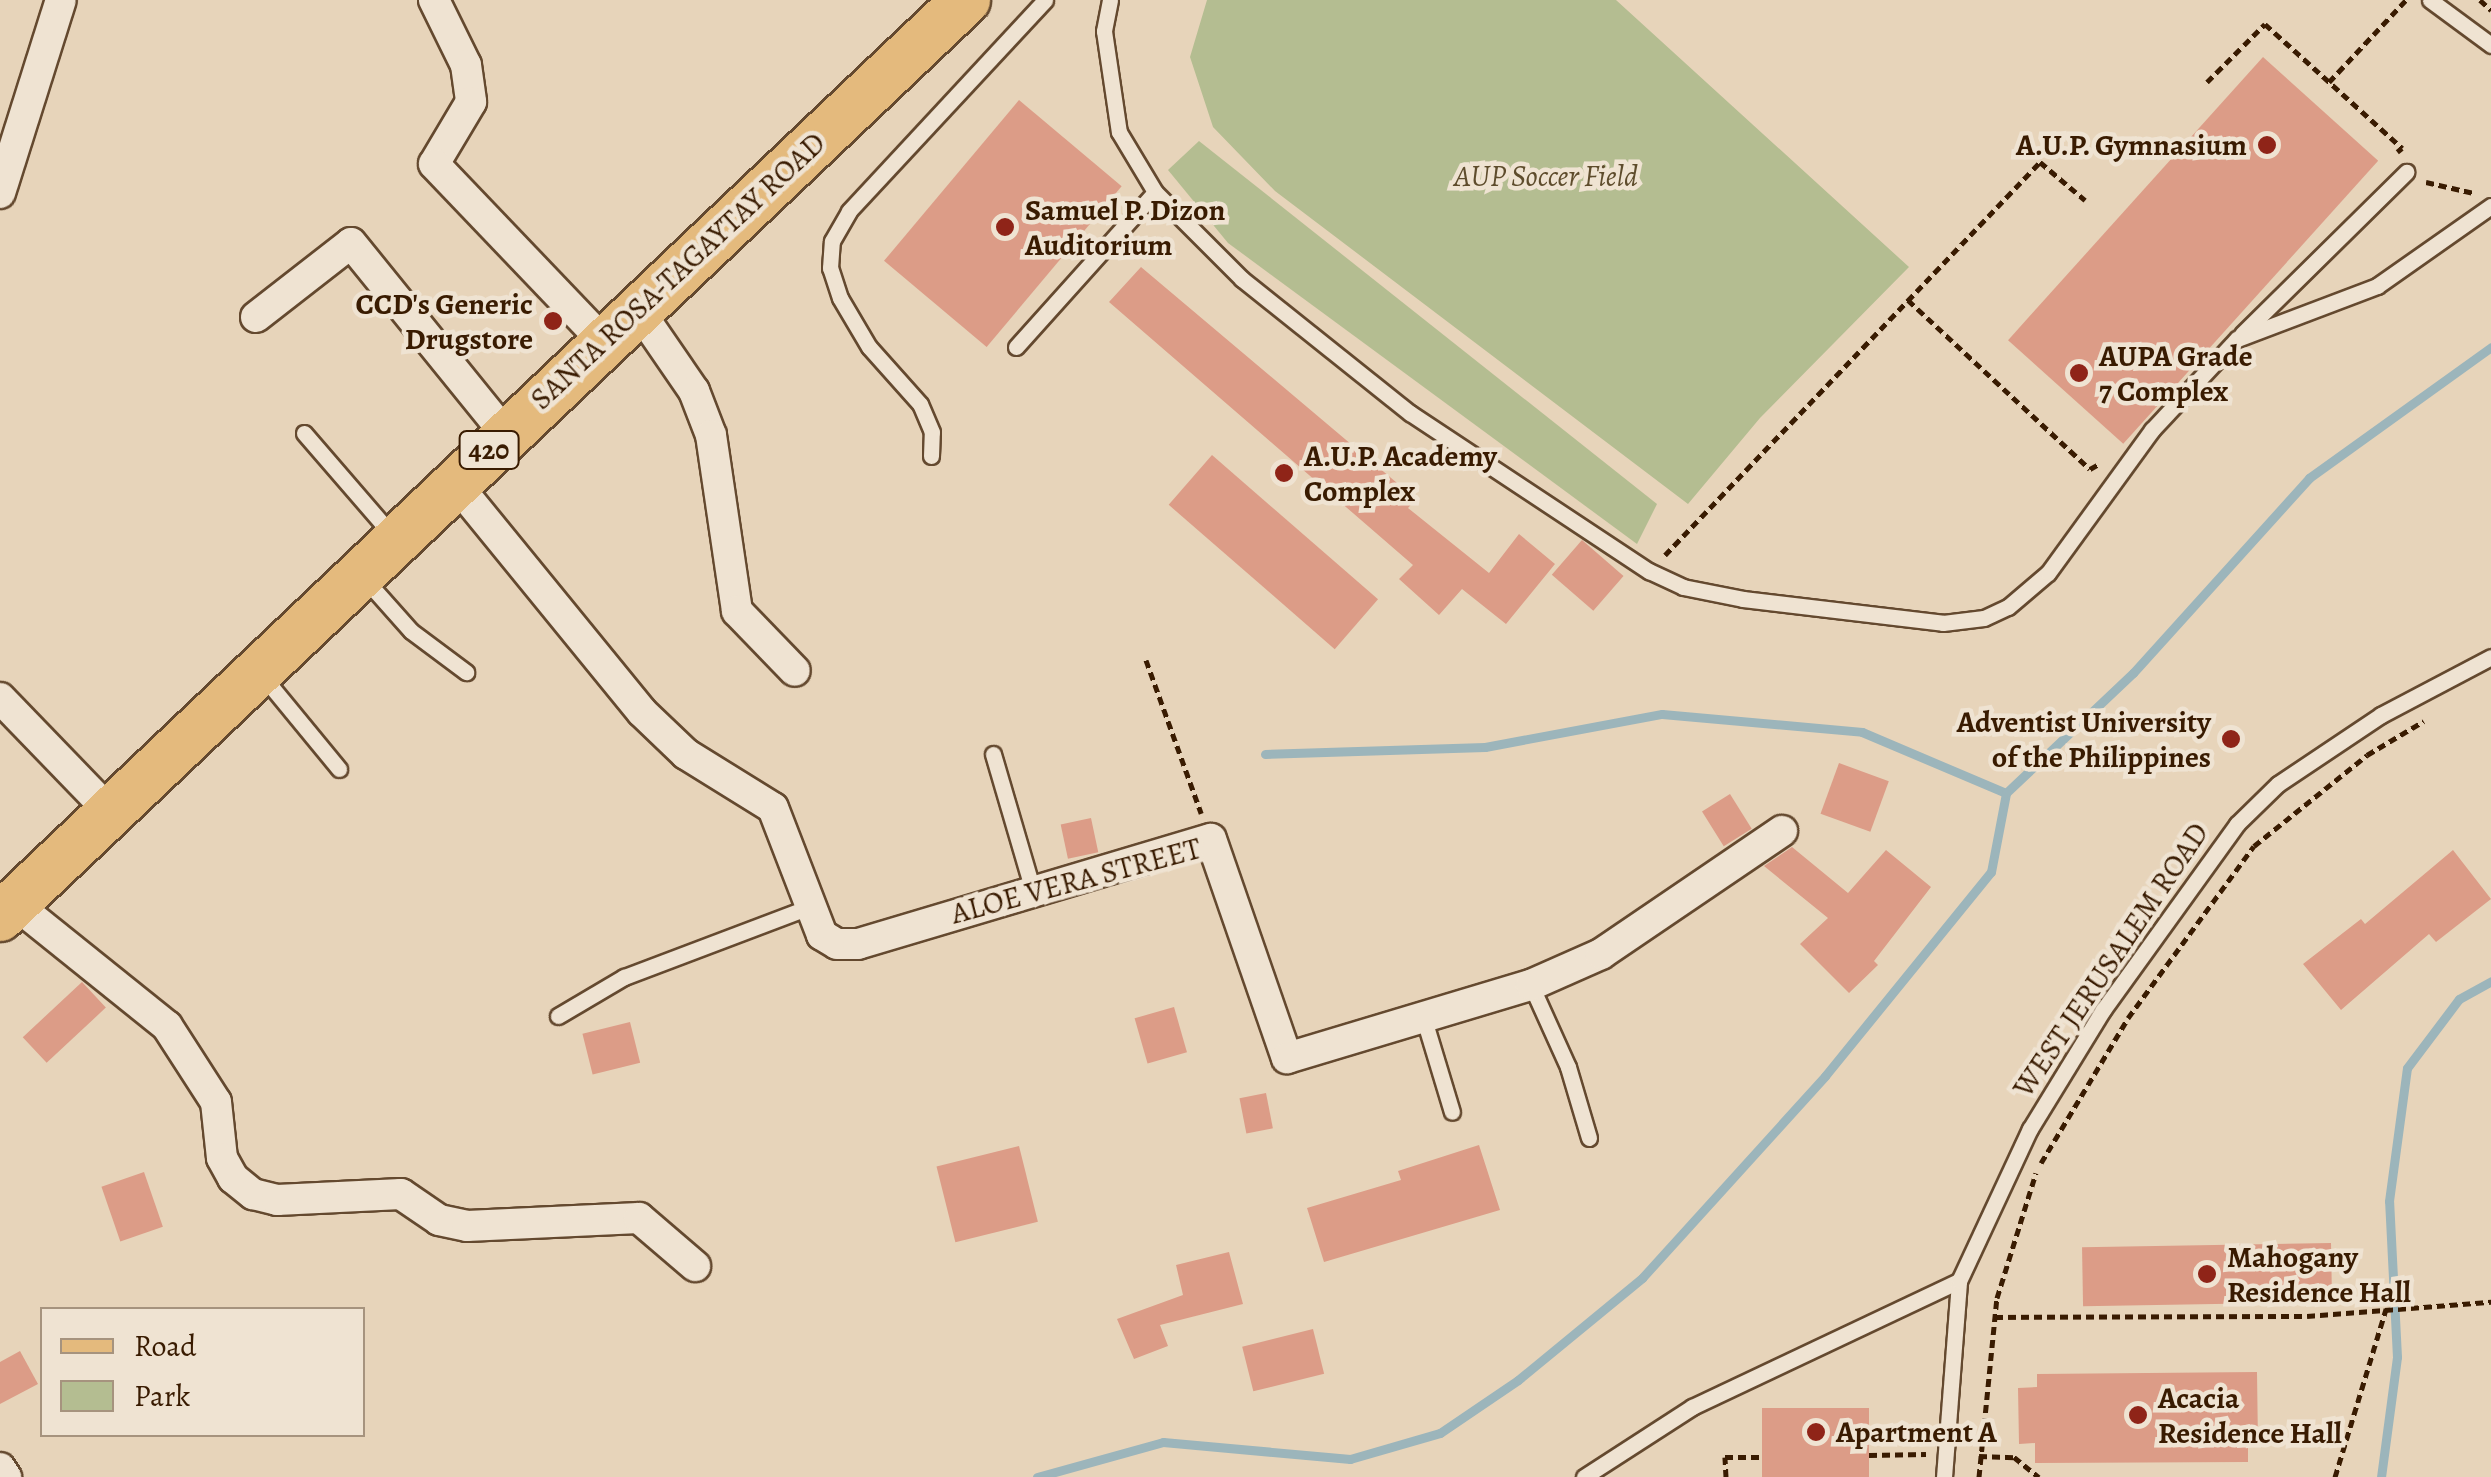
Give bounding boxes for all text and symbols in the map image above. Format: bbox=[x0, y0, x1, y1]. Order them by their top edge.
street label: SANTA ROSA-TAGAYTAY ROAD bbox=[523, 125, 833, 417]
place label: A.U.P. Gymnasium bbox=[2015, 127, 2247, 163]
marker: A.U.P. Gymnasium bbox=[2256, 134, 2278, 156]
park label: AUP Soccer Field bbox=[1454, 158, 1638, 194]
place label: Samuel P. Dizon Auditorium bbox=[1025, 192, 1226, 262]
marker: Samuel P. Dizon Auditorium bbox=[994, 216, 1016, 238]
place label: CCD's Generic Drugstore bbox=[356, 286, 533, 356]
marker: CCD's Generic Drugstore bbox=[542, 310, 564, 332]
place label: AUPA Grade 7 Complex bbox=[2099, 338, 2253, 408]
marker: AUPA Grade 7 Complex bbox=[2068, 362, 2090, 384]
road number: 420 bbox=[456, 427, 522, 473]
place label: A.U.P. Academy Complex bbox=[1304, 438, 1498, 508]
marker: A.U.P. Academy Complex bbox=[1273, 462, 1295, 484]
place label: Adventist University of the Philippines bbox=[1957, 704, 2211, 774]
marker: Adventist University of the Philippines bbox=[2220, 728, 2242, 750]
street label: WEST JERUSALEM ROAD bbox=[2006, 816, 2216, 1104]
street label: ALOE VERA STREET bbox=[947, 830, 1205, 932]
place label: Mahogany Residence Hall bbox=[2227, 1239, 2411, 1310]
marker: Mahogany Residence Hall bbox=[2196, 1263, 2218, 1285]
legend bbox=[40, 1307, 365, 1437]
text: Road bbox=[134, 1326, 196, 1366]
text: Park bbox=[134, 1376, 190, 1416]
place label: Acacia Residence Hall bbox=[2158, 1380, 2342, 1450]
marker: Acacia Residence Hall bbox=[2127, 1404, 2149, 1426]
place label: Apartment A bbox=[1836, 1414, 1997, 1450]
marker: Apartment A bbox=[1805, 1421, 1827, 1443]

